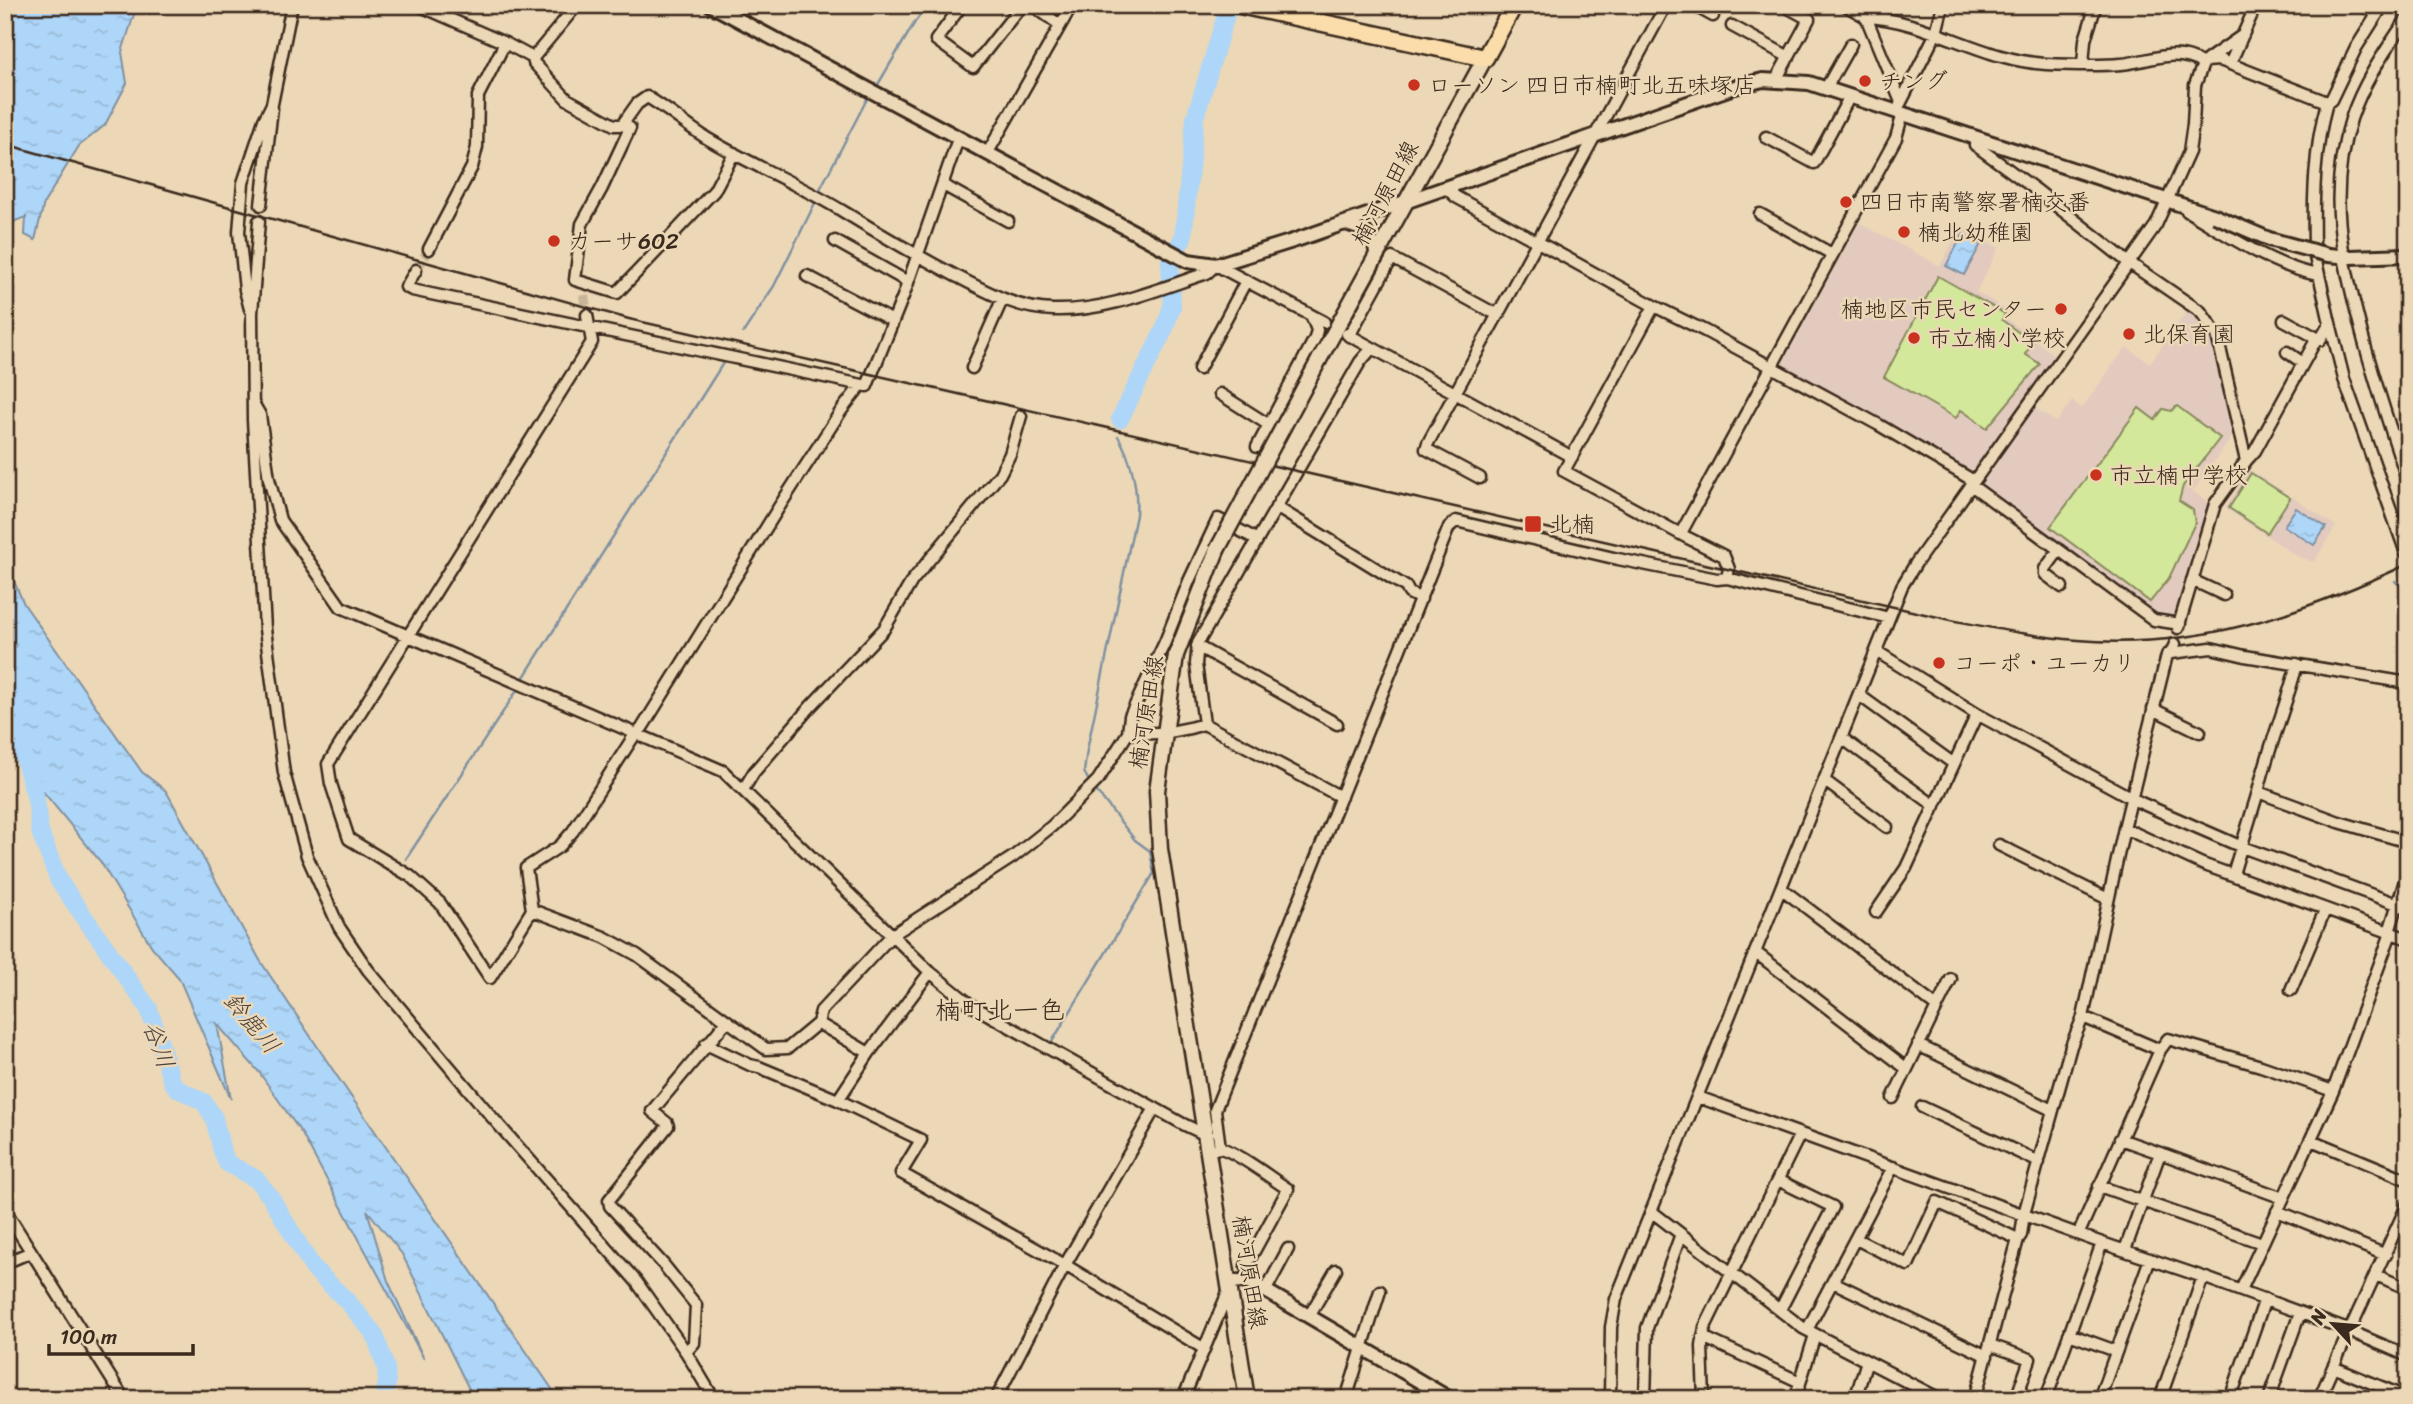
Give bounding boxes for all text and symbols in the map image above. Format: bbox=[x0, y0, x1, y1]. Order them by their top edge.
place label: チング bbox=[1879, 61, 1948, 102]
place label: ローソン 四日市楠町北五味塚店 bbox=[1428, 65, 1756, 106]
marker: チング bbox=[1857, 73, 1873, 89]
marker: ローソン 四日市楠町北五味塚店 bbox=[1406, 77, 1422, 93]
street label: 楠河原田線 bbox=[1340, 133, 1431, 254]
place label: 四日市南警察署楠交番 bbox=[1860, 182, 2090, 223]
marker: 四日市南警察署楠交番 bbox=[1838, 194, 1854, 210]
place label: 楠北幼稚園 bbox=[1918, 212, 2033, 253]
place label: カーサ602 bbox=[568, 221, 679, 262]
marker: 楠北幼稚園 bbox=[1896, 224, 1912, 240]
marker: カーサ602 bbox=[546, 233, 562, 249]
place label: 楠地区市民センター bbox=[1841, 289, 2047, 330]
marker: 楠地区市民センター bbox=[2053, 301, 2069, 317]
place label: 北保育園 bbox=[2143, 314, 2235, 355]
place label: 市立楠小学校 bbox=[1928, 318, 2066, 359]
marker: 北保育園 bbox=[2121, 326, 2137, 342]
marker: 市立楠小学校 bbox=[1906, 330, 1922, 346]
place label: 市立楠中学校 bbox=[2110, 455, 2248, 496]
marker: 市立楠中学校 bbox=[2088, 467, 2104, 483]
place label: 北楠 bbox=[1549, 504, 1595, 545]
marker: 北楠 bbox=[1523, 514, 1543, 534]
place label: コーポ・ユーカリ bbox=[1953, 643, 2136, 684]
street label: 楠河原田線 bbox=[1117, 652, 1176, 772]
marker: コーポ・ユーカリ bbox=[1931, 655, 1947, 671]
water label: 鈴鹿川 bbox=[213, 982, 291, 1064]
district label: 楠町北一色 bbox=[935, 987, 1065, 1033]
water label: 谷川 bbox=[131, 1015, 187, 1075]
street label: 楠河原田線 bbox=[1220, 1212, 1279, 1332]
north arrow bbox=[2298, 1288, 2368, 1358]
text: N bbox=[2300, 1303, 2336, 1331]
scale bar bbox=[49, 1313, 192, 1357]
text: 100 m bbox=[60, 1318, 117, 1356]

